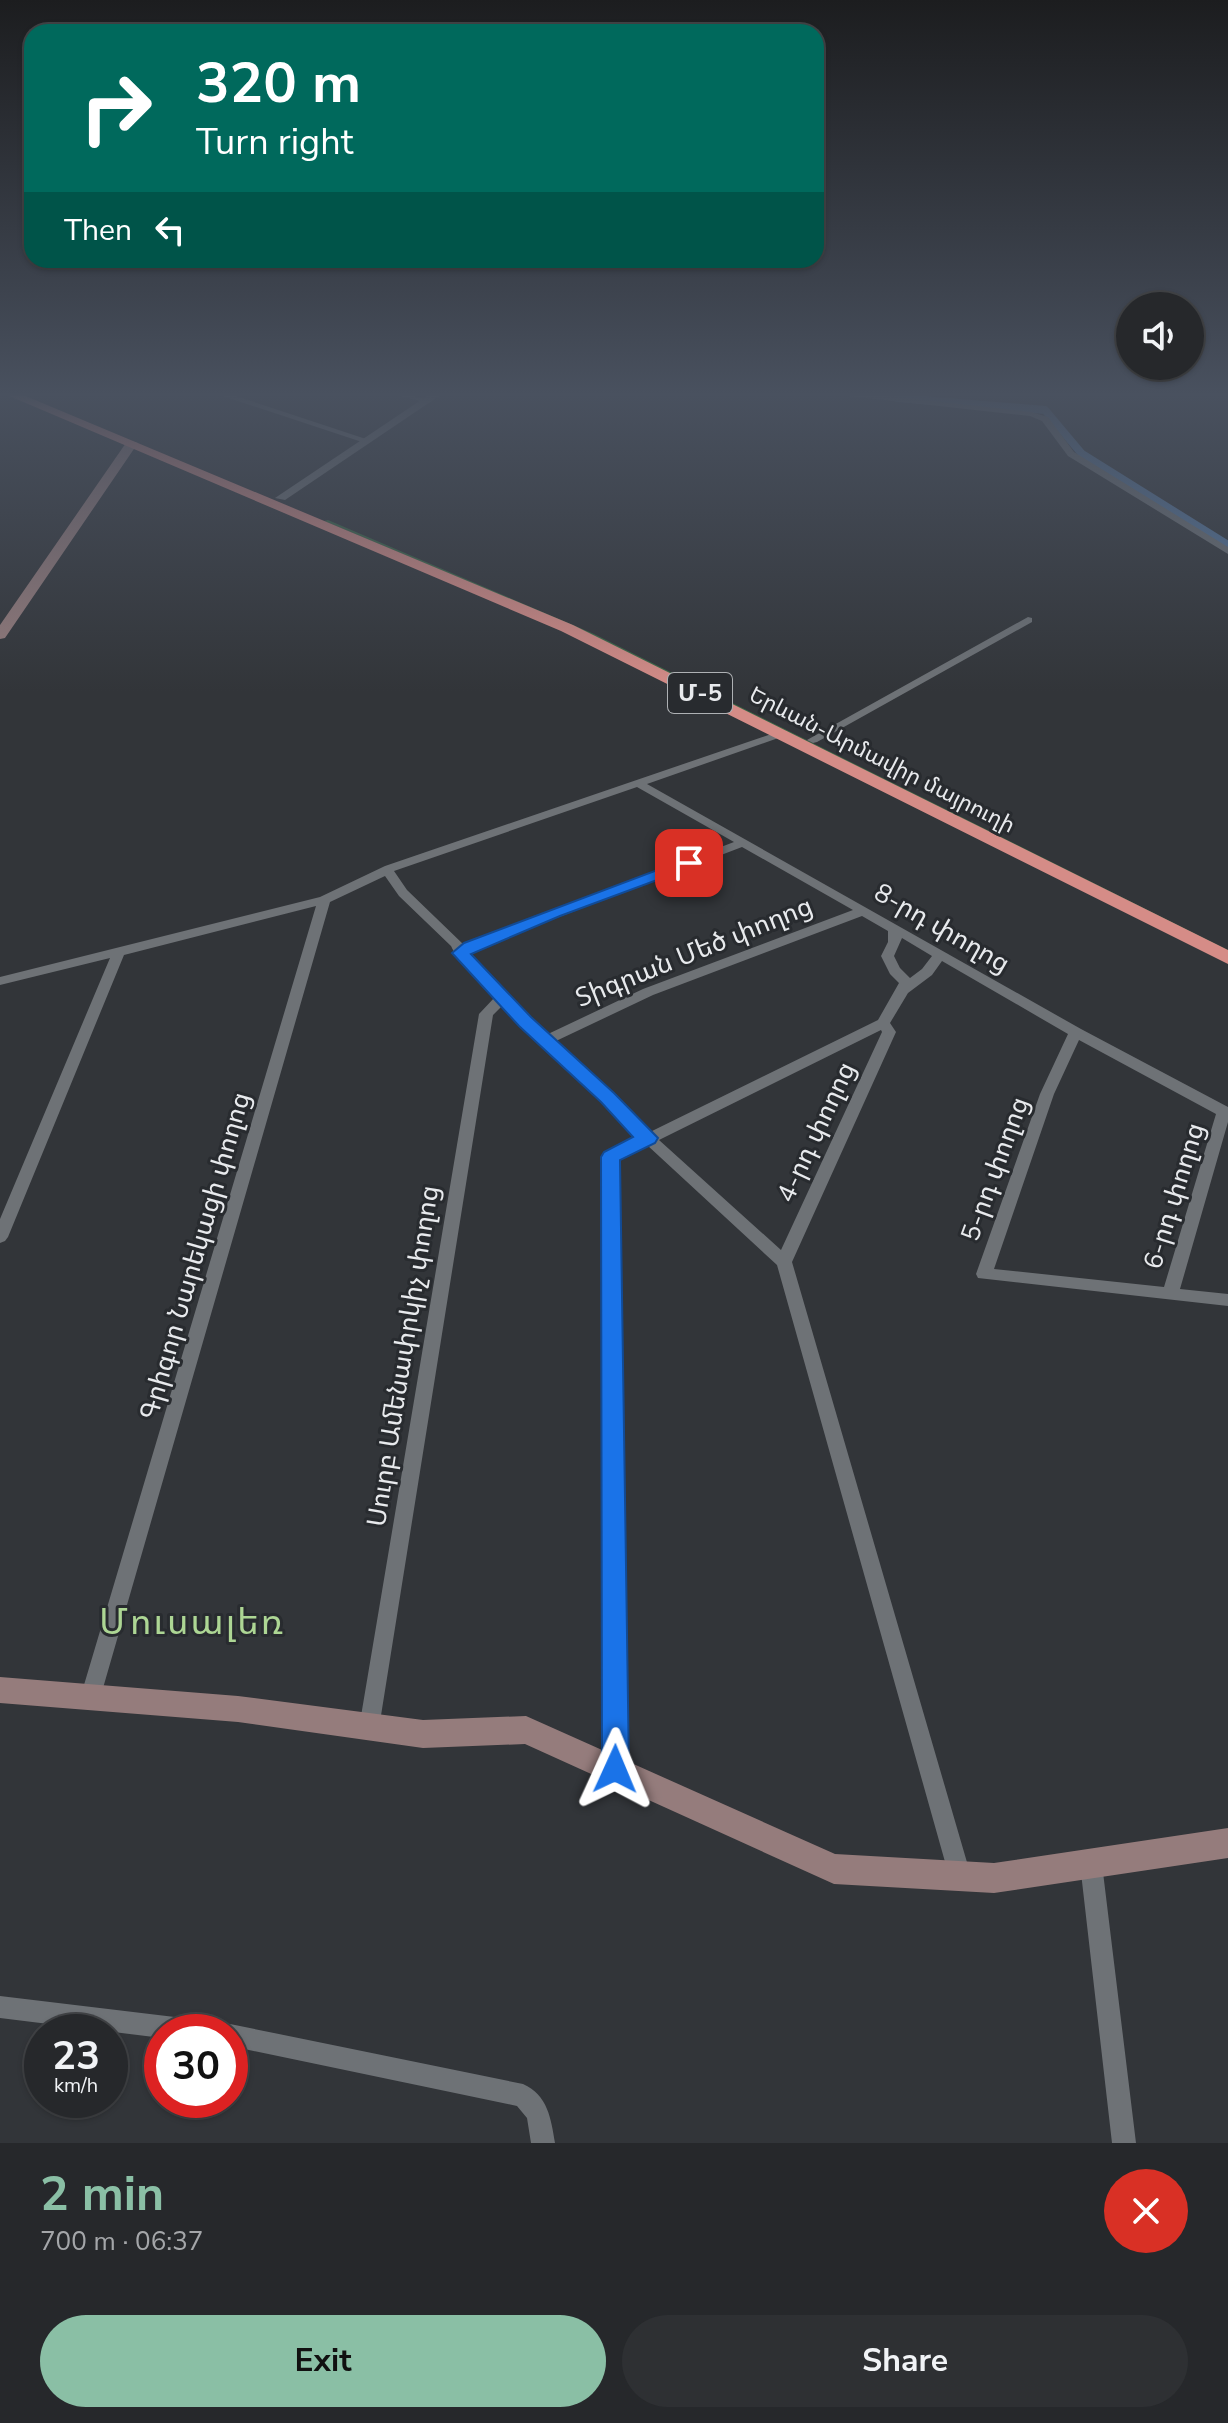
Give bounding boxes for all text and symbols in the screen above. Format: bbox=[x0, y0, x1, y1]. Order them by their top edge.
text: 320 m bbox=[196, 45, 361, 122]
icon: right bbox=[64, 56, 168, 160]
text: Turn right bbox=[196, 118, 353, 167]
icon: left bbox=[148, 208, 192, 252]
text: Then bbox=[64, 210, 132, 251]
map controls bbox=[1116, 292, 1204, 380]
button: sound bbox=[1116, 292, 1204, 380]
road number: Մ-5 bbox=[668, 673, 732, 713]
street label: Երևան-Արմավիր մայրուղի bbox=[744, 680, 1020, 840]
pin bbox=[655, 829, 723, 897]
icon: arrive bbox=[667, 841, 711, 885]
street label: 8-րդ փողոց bbox=[868, 875, 1016, 981]
street label: Տիգրան Մեծ փողոց bbox=[570, 888, 818, 1016]
street label: 4-րդ փողոց bbox=[768, 1056, 864, 1208]
street label: Գրիգոր Նարեկացի փողոց bbox=[131, 1088, 259, 1424]
street label: 5-րդ փողոց bbox=[953, 1092, 1037, 1246]
street label: 6-րդ փողոց bbox=[1135, 1119, 1213, 1273]
street label: Սուրբ Ամենափրկիչ փողոց bbox=[359, 1183, 447, 1529]
district label: Մուսալեռ bbox=[99, 1598, 285, 1647]
position arrow bbox=[573, 1727, 657, 1811]
speed limit sign: 30 bbox=[144, 2014, 248, 2118]
text: 23 bbox=[52, 2029, 100, 2083]
text: km/h bbox=[54, 2072, 98, 2099]
text: 2 min bbox=[40, 2161, 164, 2227]
button: close bbox=[1104, 2169, 1188, 2253]
text: 700 m · 06:37 bbox=[40, 2224, 203, 2259]
button: Exit bbox=[40, 2315, 606, 2407]
button: Share bbox=[622, 2315, 1188, 2407]

